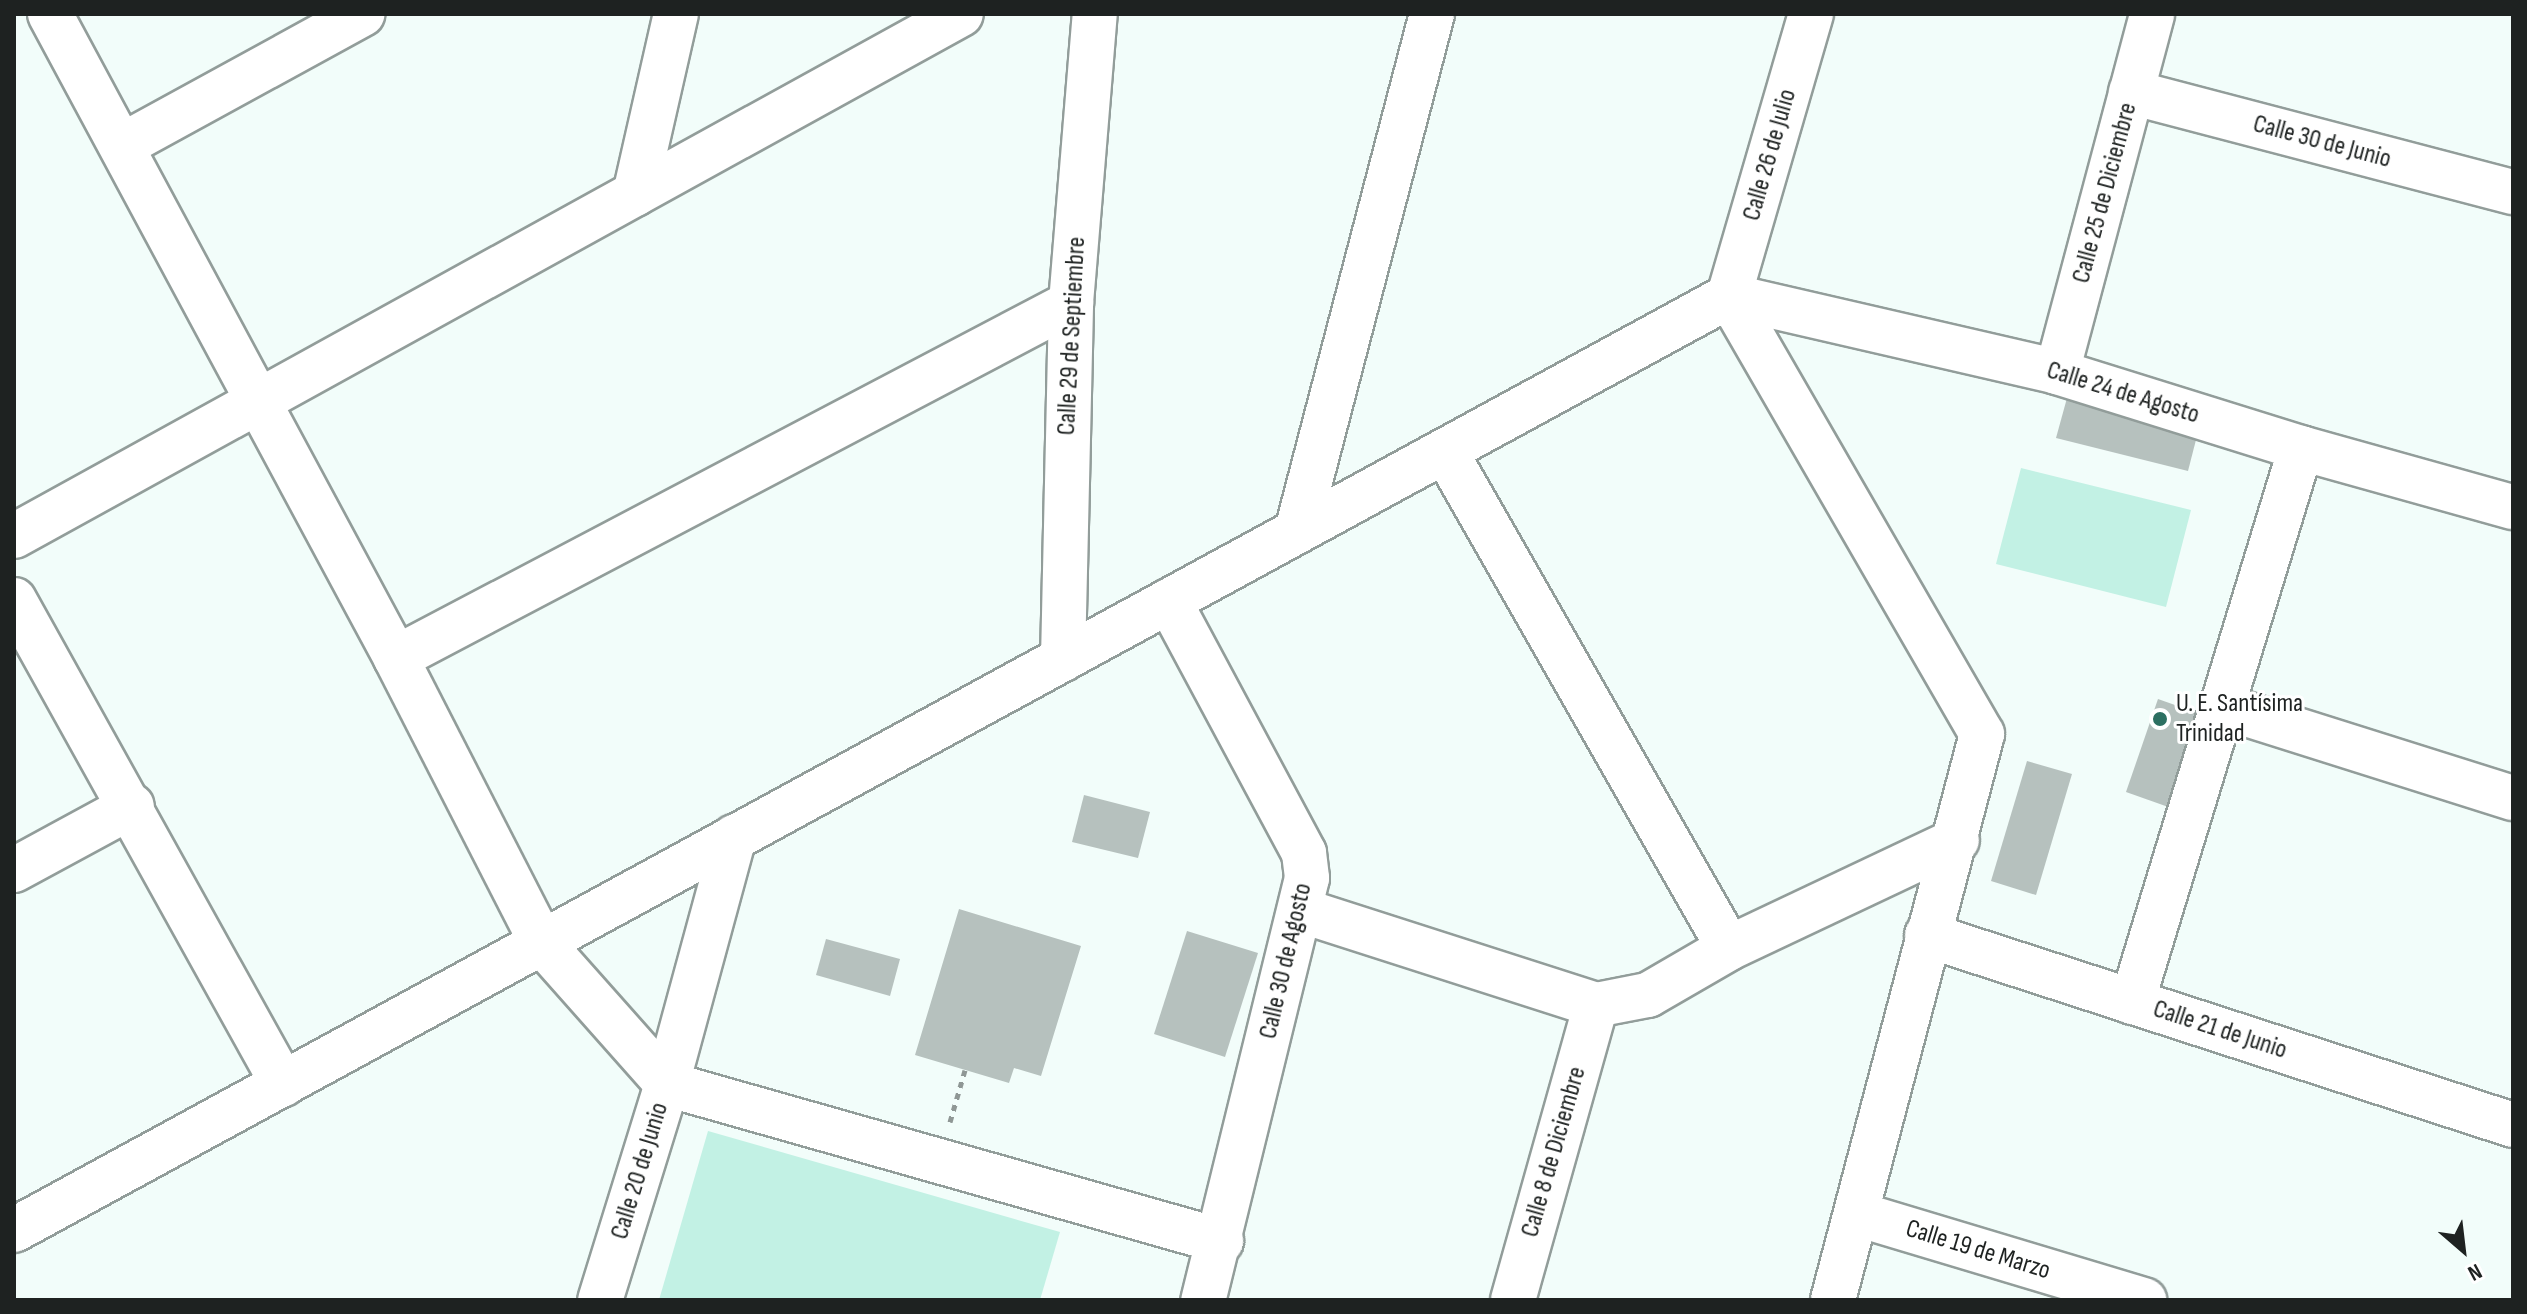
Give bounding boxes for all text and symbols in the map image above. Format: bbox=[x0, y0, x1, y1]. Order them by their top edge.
street label: Calle 26 de Julio bbox=[1736, 86, 1804, 224]
street label: Calle 25 de Diciembre bbox=[2066, 99, 2144, 287]
street label: Calle 30 de Junio bbox=[2250, 109, 2394, 175]
street label: Calle 29 de Septiembre bbox=[1051, 236, 1093, 436]
street label: Calle 24 de Agosto bbox=[2043, 355, 2203, 431]
place label: U. E. Santísima Trinidad bbox=[2176, 688, 2303, 750]
marker: U. E. Santísima Trinidad bbox=[2151, 710, 2169, 728]
street label: Calle 30 de Agosto bbox=[1253, 880, 1319, 1042]
street label: Calle 21 de Junio bbox=[2149, 994, 2291, 1066]
street label: Calle 8 de Diciembre bbox=[1515, 1063, 1593, 1241]
street label: Calle 20 de Junio bbox=[604, 1099, 676, 1243]
north arrow bbox=[2423, 1210, 2503, 1290]
street label: Calle 19 de Marzo bbox=[1902, 1213, 2054, 1287]
text: N bbox=[2463, 1257, 2486, 1286]

